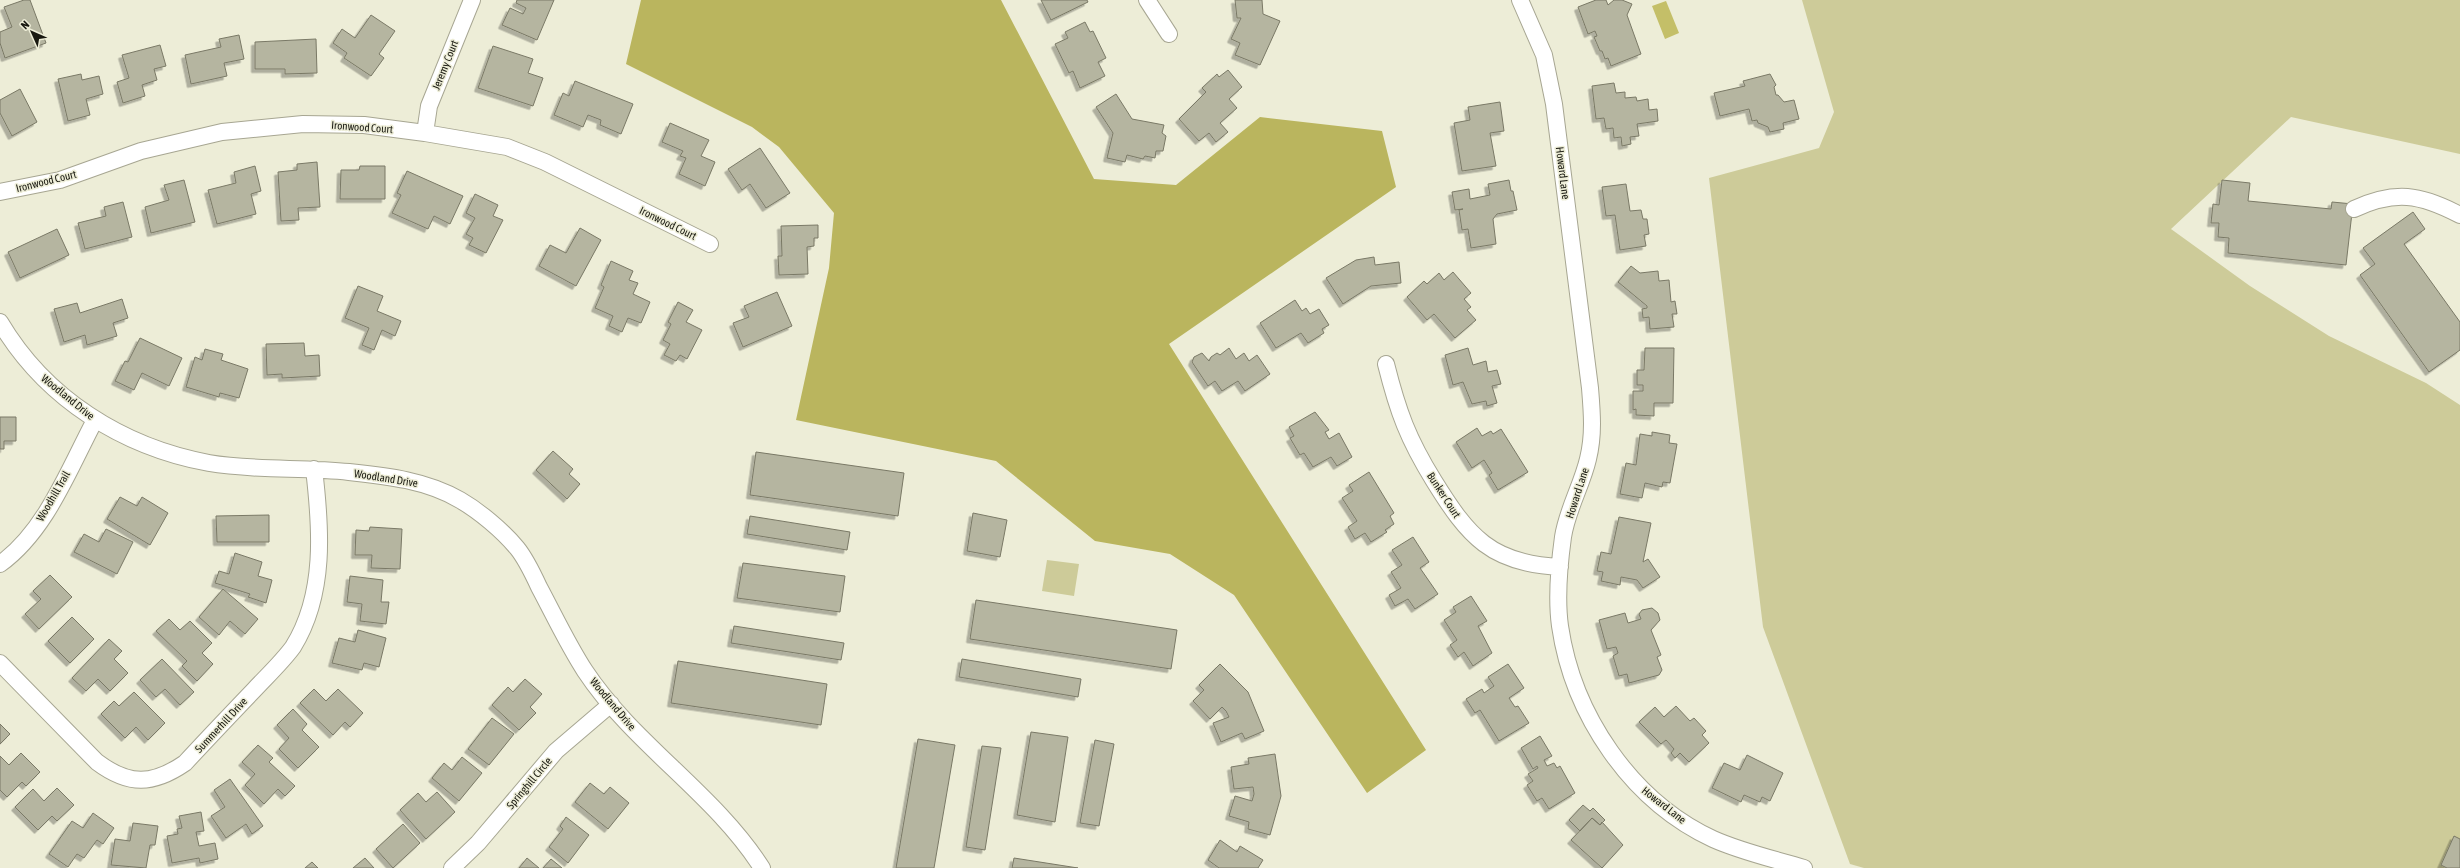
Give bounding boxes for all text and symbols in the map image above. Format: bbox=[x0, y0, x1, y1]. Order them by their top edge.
north arrow bbox=[12, 12, 52, 52]
text: N bbox=[18, 18, 31, 31]
street label: Jeremy Court bbox=[430, 38, 460, 92]
street label: Ironwood Court bbox=[331, 119, 393, 135]
street label: Howard Lane bbox=[1554, 146, 1572, 200]
street label: Ironwood Court bbox=[15, 168, 77, 194]
street label: Ironwood Court bbox=[638, 204, 698, 242]
street label: Woodland Drive bbox=[39, 372, 97, 422]
street label: Howard Lane bbox=[1563, 466, 1591, 520]
street label: Woodland Drive bbox=[353, 467, 419, 489]
street label: Woodhill Trail bbox=[34, 469, 72, 523]
street label: Bunker Court bbox=[1425, 470, 1463, 520]
street label: Woodland Drive bbox=[588, 675, 638, 733]
street label: Summerhill Drive bbox=[193, 695, 249, 755]
street label: Springhill Circle bbox=[504, 755, 554, 811]
street label: Howard Lane bbox=[1640, 784, 1688, 826]

